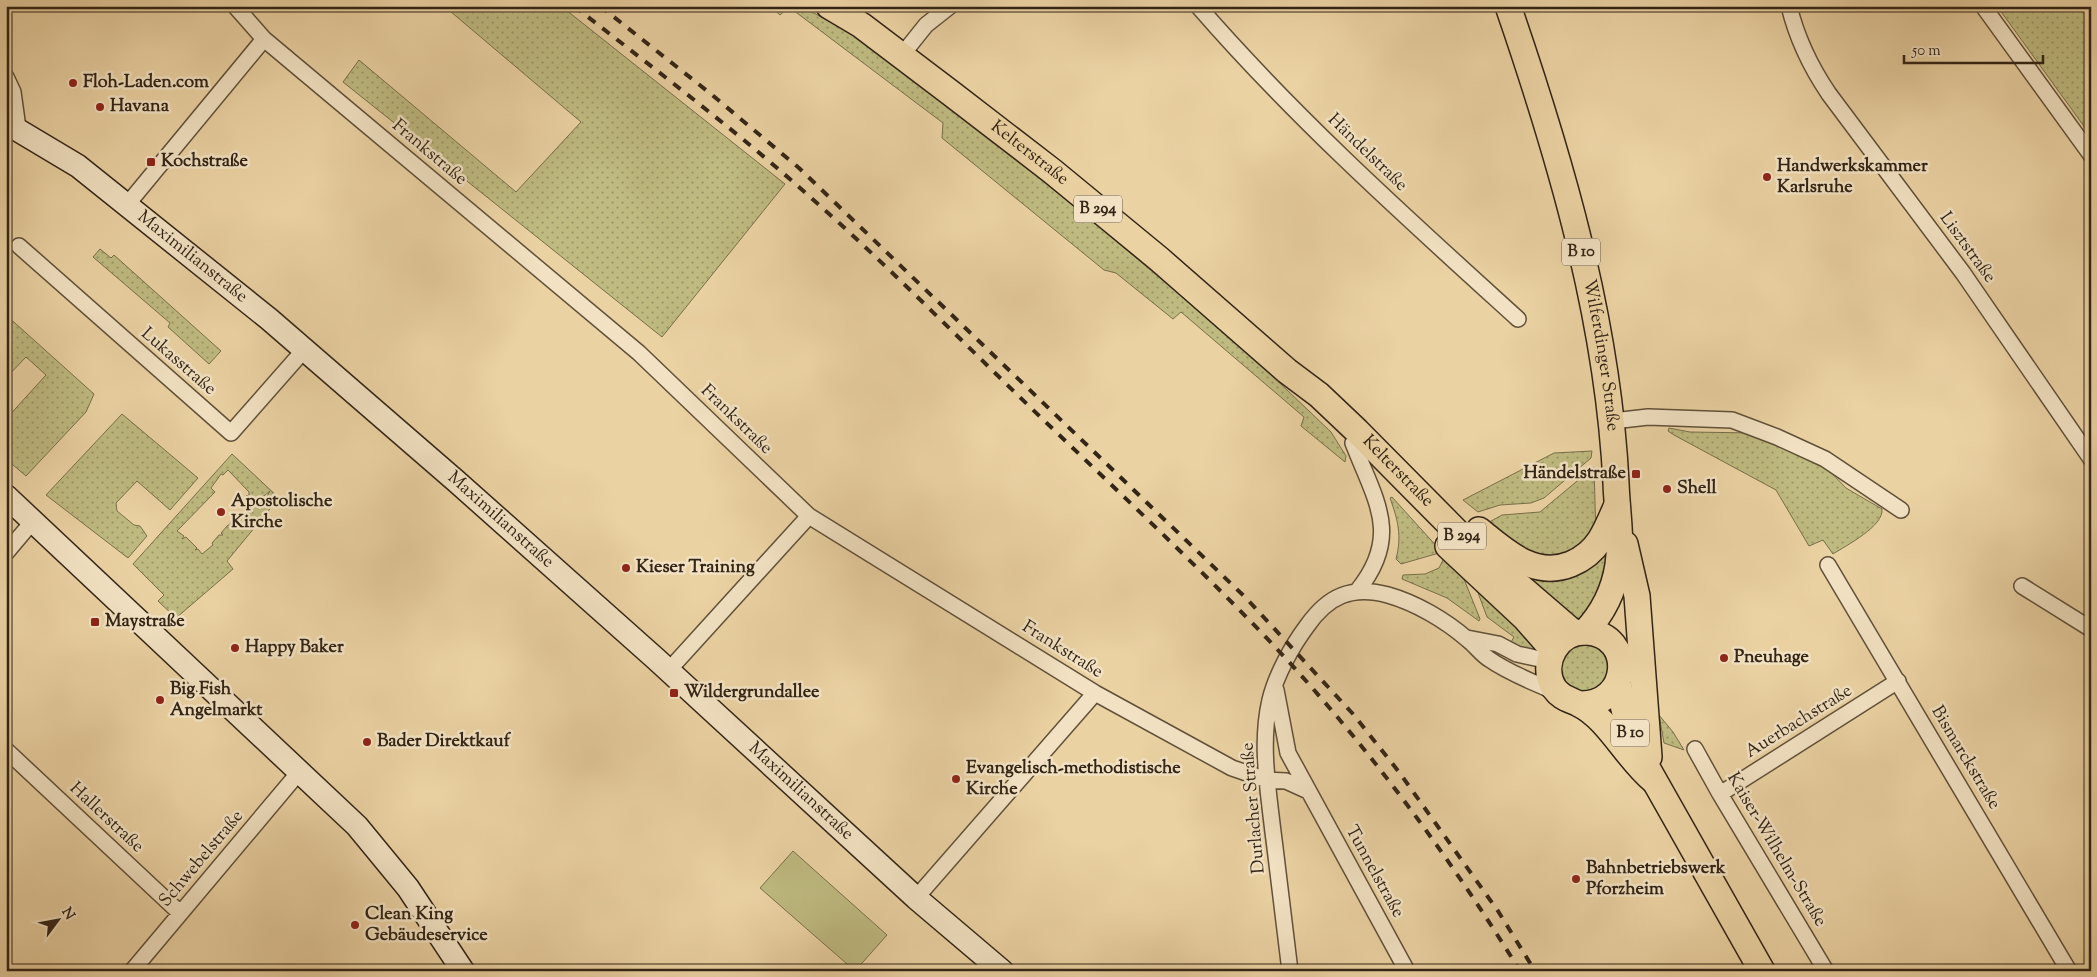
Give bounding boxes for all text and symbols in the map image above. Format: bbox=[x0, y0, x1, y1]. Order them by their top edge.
scale bar bbox=[1904, 32, 2043, 64]
text: 50 m bbox=[1911, 41, 1941, 62]
place label: Floh-Laden.com bbox=[83, 70, 209, 96]
marker: Floh-Laden.com bbox=[67, 77, 79, 89]
place label: Havana bbox=[110, 94, 170, 120]
marker: Havana bbox=[94, 101, 106, 113]
street label: Händelstraße bbox=[1321, 108, 1413, 198]
street label: Frankstraße bbox=[386, 114, 472, 192]
street label: Kelterstraße bbox=[985, 115, 1074, 192]
place label: Kochstraße bbox=[161, 149, 248, 175]
place label: Handwerkskammer Karlsruhe bbox=[1777, 154, 1928, 201]
marker: Kochstraße bbox=[145, 156, 157, 168]
marker: Handwerkskammer Karlsruhe bbox=[1761, 171, 1773, 183]
road number: B 294 bbox=[1074, 195, 1122, 222]
street label: Maximilianstraße bbox=[131, 205, 253, 310]
street label: Lisztstraße bbox=[1932, 207, 2002, 289]
road number: B 10 bbox=[1562, 238, 1600, 266]
street label: Wilferdinger Straße bbox=[1575, 277, 1625, 432]
street label: Lukasstraße bbox=[135, 322, 221, 402]
street label: Frankstraße bbox=[694, 379, 778, 461]
street label: Kelterstraße bbox=[1355, 430, 1439, 514]
place label: Händelstraße bbox=[1524, 461, 1627, 487]
street label: Maximilianstraße bbox=[441, 466, 559, 575]
marker: Händelstraße bbox=[1630, 468, 1642, 480]
place label: Shell bbox=[1677, 476, 1717, 502]
marker: Shell bbox=[1661, 483, 1673, 495]
place label: Apostolische Kirche bbox=[231, 489, 333, 536]
marker: Apostolische Kirche bbox=[215, 506, 227, 518]
road number: B 294 bbox=[1438, 522, 1486, 550]
place label: Kieser Training bbox=[636, 555, 755, 581]
marker: Kieser Training bbox=[620, 562, 632, 574]
place label: Maystraße bbox=[105, 609, 185, 635]
street label: Frankstraße bbox=[1016, 615, 1108, 685]
marker: Maystraße bbox=[89, 616, 101, 628]
place label: Happy Baker bbox=[245, 635, 344, 661]
marker: Happy Baker bbox=[229, 642, 241, 654]
place label: Pneuhage bbox=[1734, 645, 1809, 671]
marker: Pneuhage bbox=[1718, 652, 1730, 664]
place label: Big Fish Angelmarkt bbox=[170, 677, 263, 724]
street label: Auerbachstraße bbox=[1740, 679, 1858, 765]
place label: Wildergrundallee bbox=[684, 680, 820, 706]
marker: Wildergrundallee bbox=[668, 687, 680, 699]
marker: Big Fish Angelmarkt bbox=[154, 694, 166, 706]
street label: Bismarckstraße bbox=[1924, 701, 2006, 815]
road number: B 10 bbox=[1611, 720, 1649, 746]
place label: Bader Direktkauf bbox=[377, 729, 512, 755]
marker: Bader Direktkauf bbox=[361, 736, 373, 748]
street label: Maximilianstraße bbox=[742, 737, 859, 847]
street label: Durlacher Straße bbox=[1235, 741, 1273, 875]
place label: Evangelisch-methodistische Kirche bbox=[966, 756, 1181, 803]
street label: Kaiser-Wilhelm-Straße bbox=[1720, 768, 1832, 932]
marker: Evangelisch-methodistische Kirche bbox=[950, 773, 962, 785]
street label: Hallerstraße bbox=[63, 777, 149, 859]
street label: Schwebelstraße bbox=[154, 805, 250, 913]
street label: Tunnelstraße bbox=[1338, 821, 1410, 923]
place label: Bahnbetriebswerk Pforzheim bbox=[1586, 856, 1726, 903]
marker: Bahnbetriebswerk Pforzheim bbox=[1570, 873, 1582, 885]
north arrow bbox=[32, 894, 82, 944]
place label: Clean King Gebäudeservice bbox=[365, 902, 488, 949]
text: N bbox=[56, 904, 79, 924]
marker: Clean King Gebäudeservice bbox=[349, 919, 361, 931]

